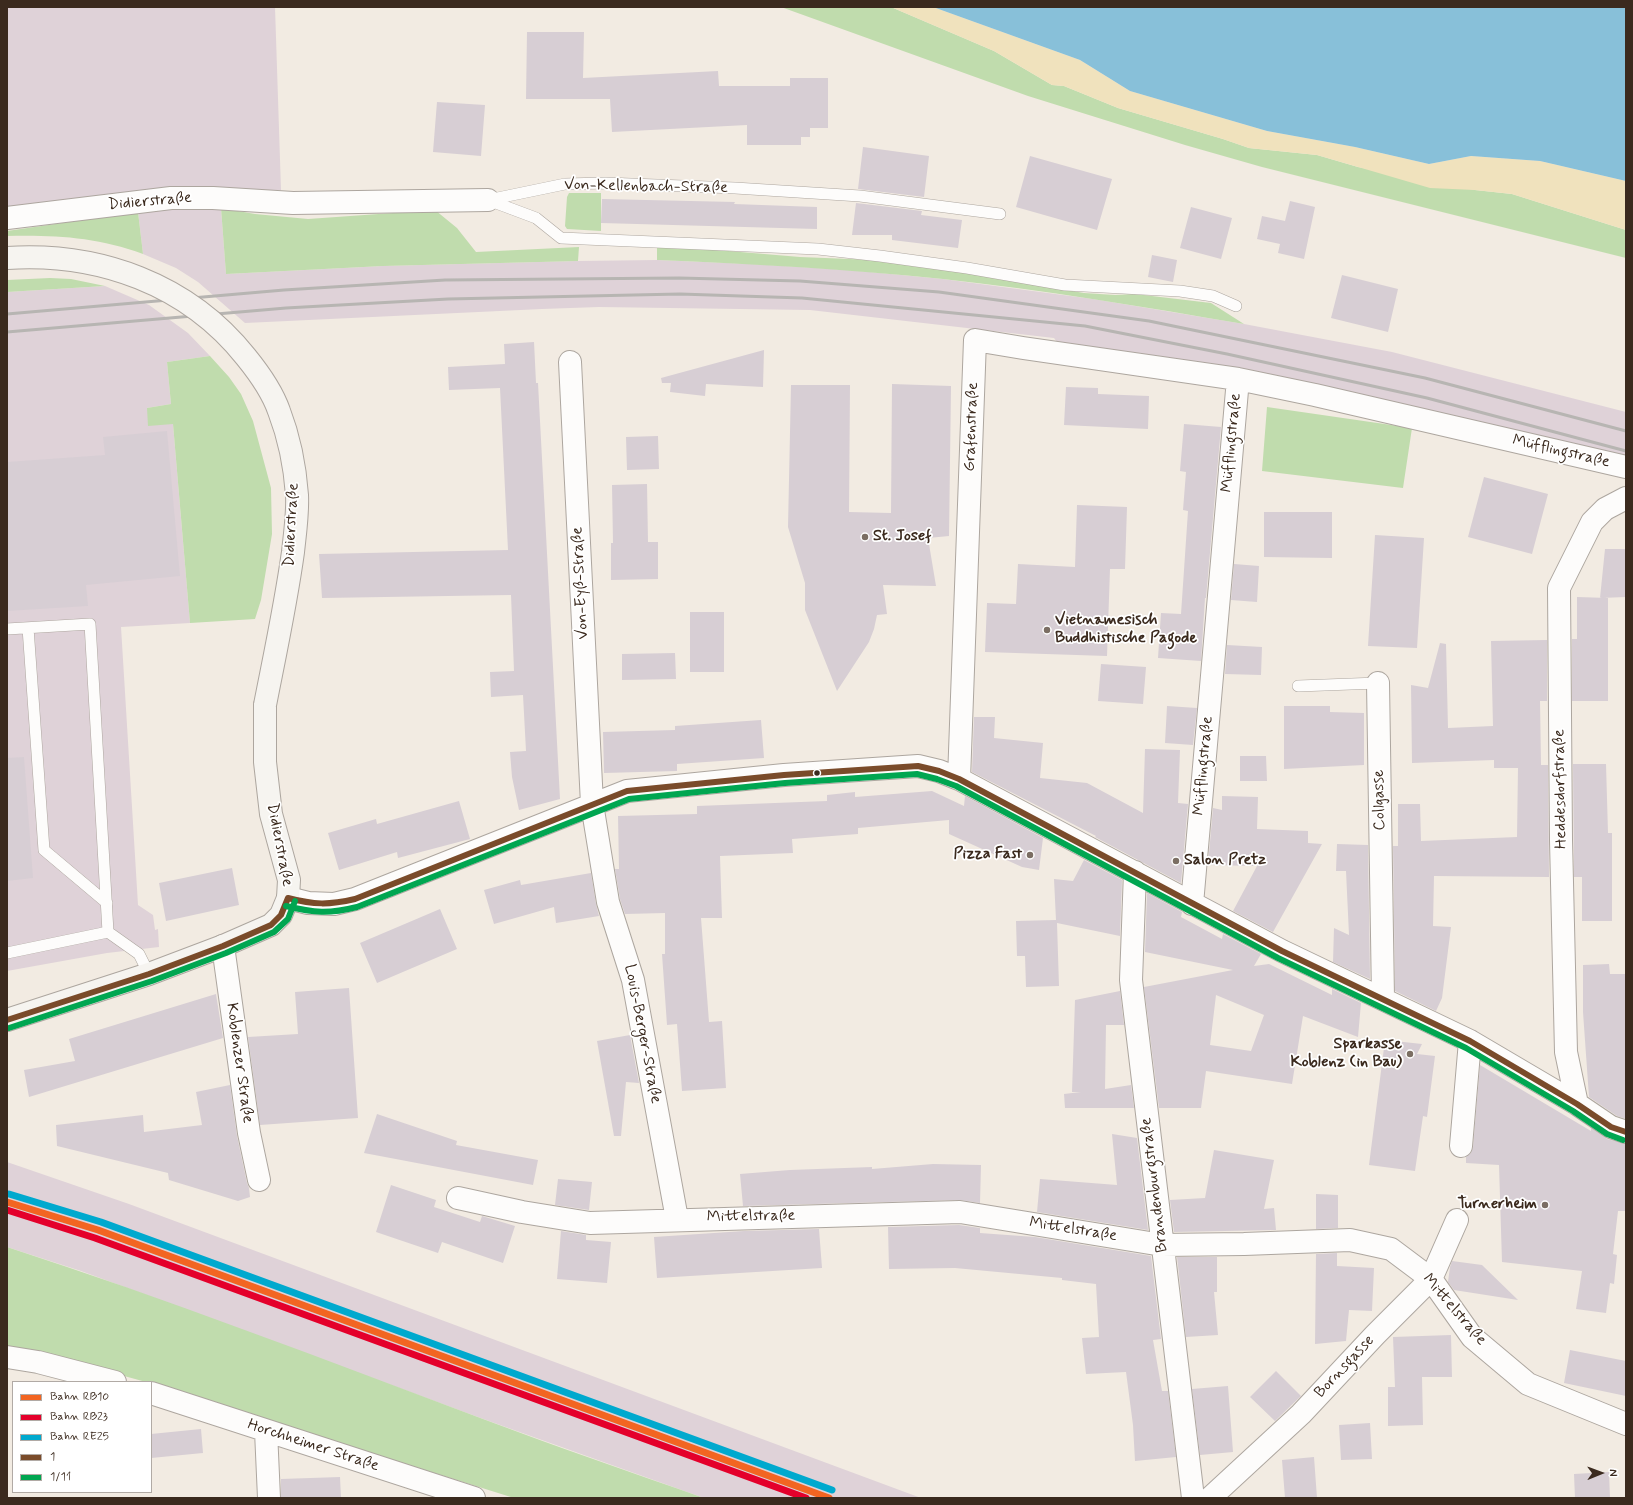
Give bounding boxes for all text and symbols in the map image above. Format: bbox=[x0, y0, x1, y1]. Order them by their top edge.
street label: Von-Kellenbach-Straße bbox=[564, 176, 728, 198]
street label: Didierstraße bbox=[107, 189, 193, 215]
street label: Grafenstraße bbox=[961, 382, 983, 472]
street label: Müfflingstraße bbox=[1218, 393, 1246, 493]
street label: Müfflingstraße bbox=[1510, 431, 1612, 473]
street label: Didierstraße bbox=[280, 483, 304, 567]
street label: Von-Eyß-Straße bbox=[568, 526, 594, 640]
place label: St. Josef bbox=[873, 527, 931, 547]
marker: St. Josef bbox=[860, 532, 870, 542]
place label: Vietnamesisch Buddhistische Pagode bbox=[1055, 611, 1197, 649]
marker: Vietnamesisch Buddhistische Pagode bbox=[1042, 625, 1052, 635]
street label: Müfflingstraße bbox=[1190, 716, 1218, 816]
street label: Heddesdorfstraße bbox=[1550, 729, 1572, 849]
unlabelled marker bbox=[812, 768, 822, 778]
street label: Collgasse bbox=[1370, 769, 1390, 831]
street label: Didierstraße bbox=[262, 802, 296, 888]
place label: Pizza Fast bbox=[954, 845, 1022, 865]
marker: Pizza Fast bbox=[1025, 850, 1035, 860]
place label: Salon Pretz bbox=[1184, 851, 1266, 871]
marker: Salon Pretz bbox=[1171, 856, 1181, 866]
street label: Louis-Berger-Straße bbox=[619, 963, 665, 1105]
street label: Koblenzer Straße bbox=[221, 1002, 257, 1124]
place label: Sparkasse Koblenz (in Bau) bbox=[1290, 1035, 1402, 1073]
marker: Sparkasse Koblenz (in Bau) bbox=[1405, 1049, 1415, 1059]
street label: Brandenburgstraße bbox=[1137, 1116, 1173, 1254]
place label: Turnerheim bbox=[1458, 1195, 1537, 1215]
marker: Turnerheim bbox=[1540, 1200, 1550, 1210]
street label: Mittelstraße bbox=[707, 1207, 795, 1227]
street label: Mittelstraße bbox=[1028, 1214, 1118, 1246]
street label: Mittelstraße bbox=[1418, 1270, 1490, 1350]
street label: Bornsgasse bbox=[1311, 1332, 1379, 1402]
legend bbox=[12, 1381, 152, 1493]
text: Bahn RB10 bbox=[50, 1389, 109, 1405]
text: Bahn RB23 bbox=[50, 1409, 108, 1425]
street label: Horchheimer Straße bbox=[245, 1416, 381, 1476]
text: Bahn RE25 bbox=[50, 1429, 109, 1445]
text: 1 bbox=[50, 1449, 55, 1465]
north arrow bbox=[1581, 1453, 1621, 1493]
text: 1/11 bbox=[50, 1469, 71, 1485]
text: N bbox=[1606, 1469, 1620, 1477]

